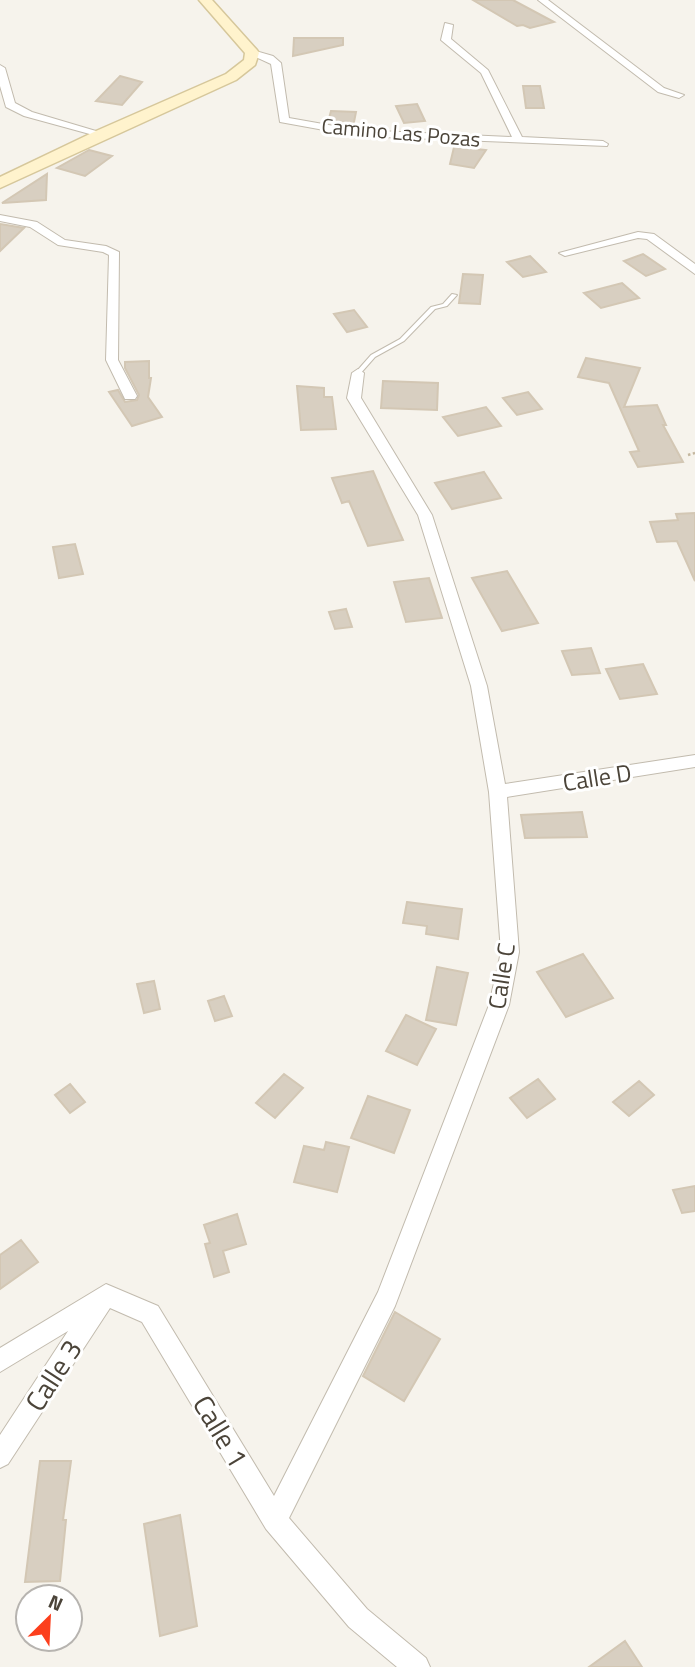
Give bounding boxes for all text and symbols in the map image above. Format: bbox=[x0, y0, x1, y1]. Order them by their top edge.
street label: Camino Las Pozas bbox=[320, 109, 482, 155]
street label: Calle D bbox=[560, 754, 634, 800]
street label: Calle C bbox=[478, 940, 524, 1012]
street label: Calle 3 bbox=[14, 1331, 92, 1419]
street label: Calle 1 bbox=[182, 1386, 260, 1476]
north arrow bbox=[14, 1583, 84, 1653]
text: N bbox=[44, 1586, 68, 1618]

